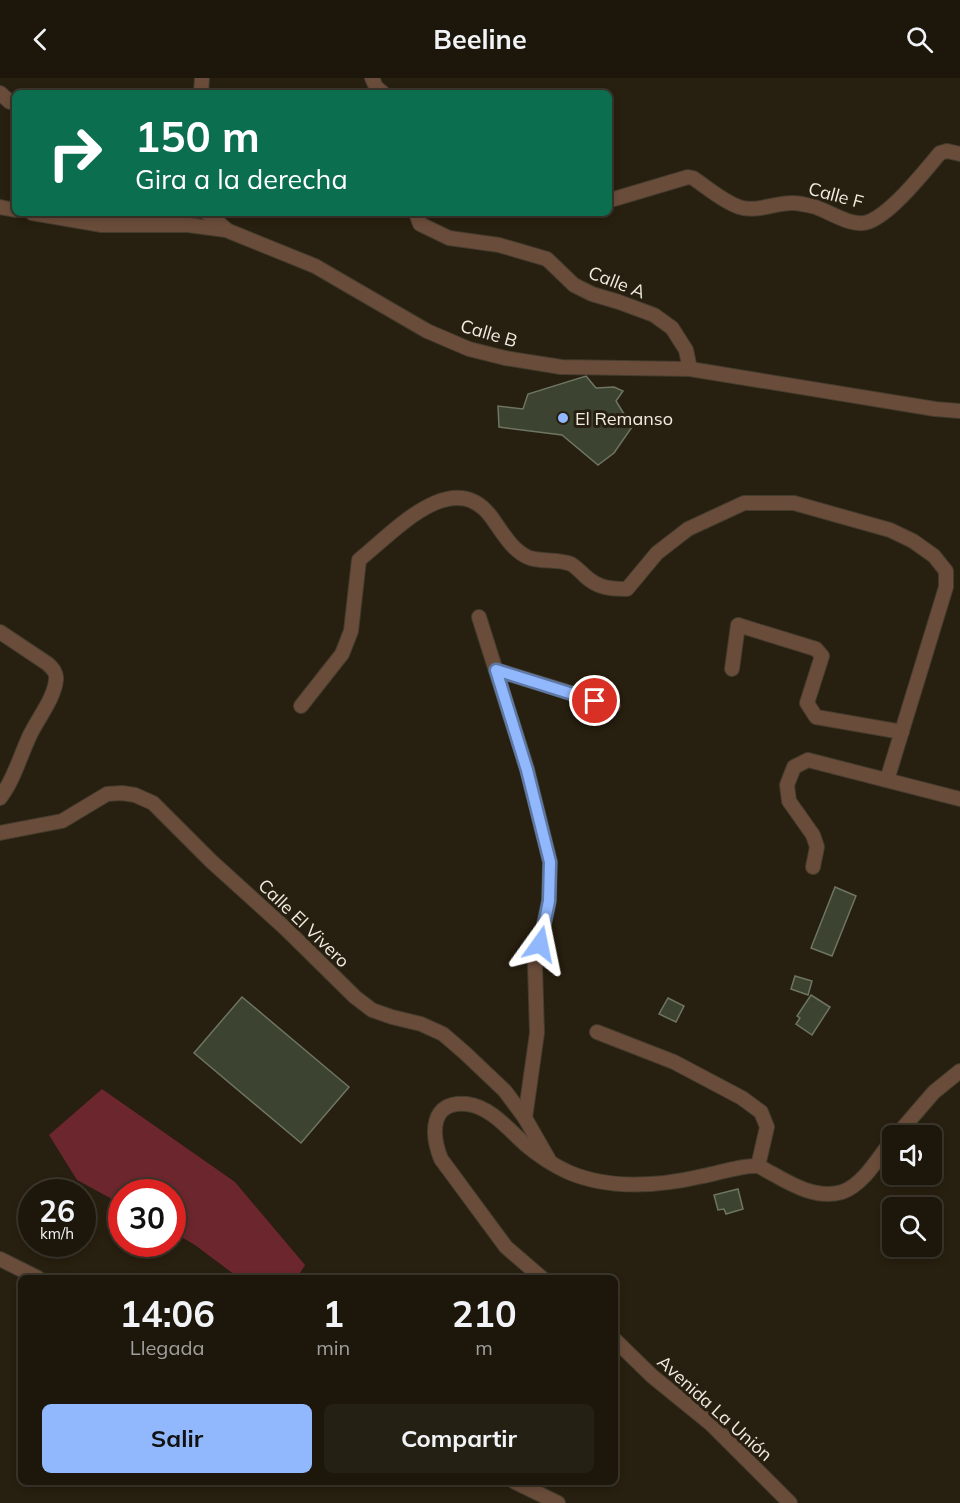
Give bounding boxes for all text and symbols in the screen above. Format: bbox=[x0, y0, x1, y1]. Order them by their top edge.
text: Beeline bbox=[433, 22, 527, 56]
icon: back bbox=[24, 23, 57, 56]
icon: search bbox=[903, 23, 936, 56]
text: 150 m bbox=[135, 110, 260, 163]
icon: right bbox=[36, 114, 114, 192]
text: Gira a la derecha bbox=[135, 162, 348, 196]
street label: Calle F bbox=[806, 177, 866, 213]
street label: Calle A bbox=[585, 261, 649, 303]
street label: Calle B bbox=[458, 314, 520, 352]
place label: El Remanso bbox=[575, 407, 673, 430]
marker: El Remanso bbox=[556, 411, 570, 425]
pin bbox=[569, 675, 620, 726]
icon: arrive bbox=[578, 684, 611, 717]
street label: Calle El Vivero bbox=[253, 874, 355, 972]
position arrow bbox=[508, 912, 572, 976]
map controls bbox=[882, 1125, 942, 1257]
button: sound bbox=[882, 1125, 942, 1185]
speed limit sign: 30 bbox=[108, 1179, 186, 1257]
text: 26 bbox=[39, 1192, 75, 1230]
button: search bbox=[882, 1197, 942, 1257]
text: km/h bbox=[40, 1224, 74, 1243]
text: 14:06 bbox=[119, 1291, 215, 1336]
text: 1 bbox=[322, 1291, 344, 1336]
text: 210 bbox=[452, 1291, 517, 1336]
text: Llegada bbox=[130, 1335, 204, 1360]
text: min bbox=[316, 1335, 350, 1360]
text: m bbox=[475, 1335, 493, 1360]
street label: Avenida La Unión bbox=[653, 1350, 777, 1466]
button: Salir bbox=[42, 1404, 312, 1473]
button: Compartir bbox=[324, 1404, 594, 1473]

